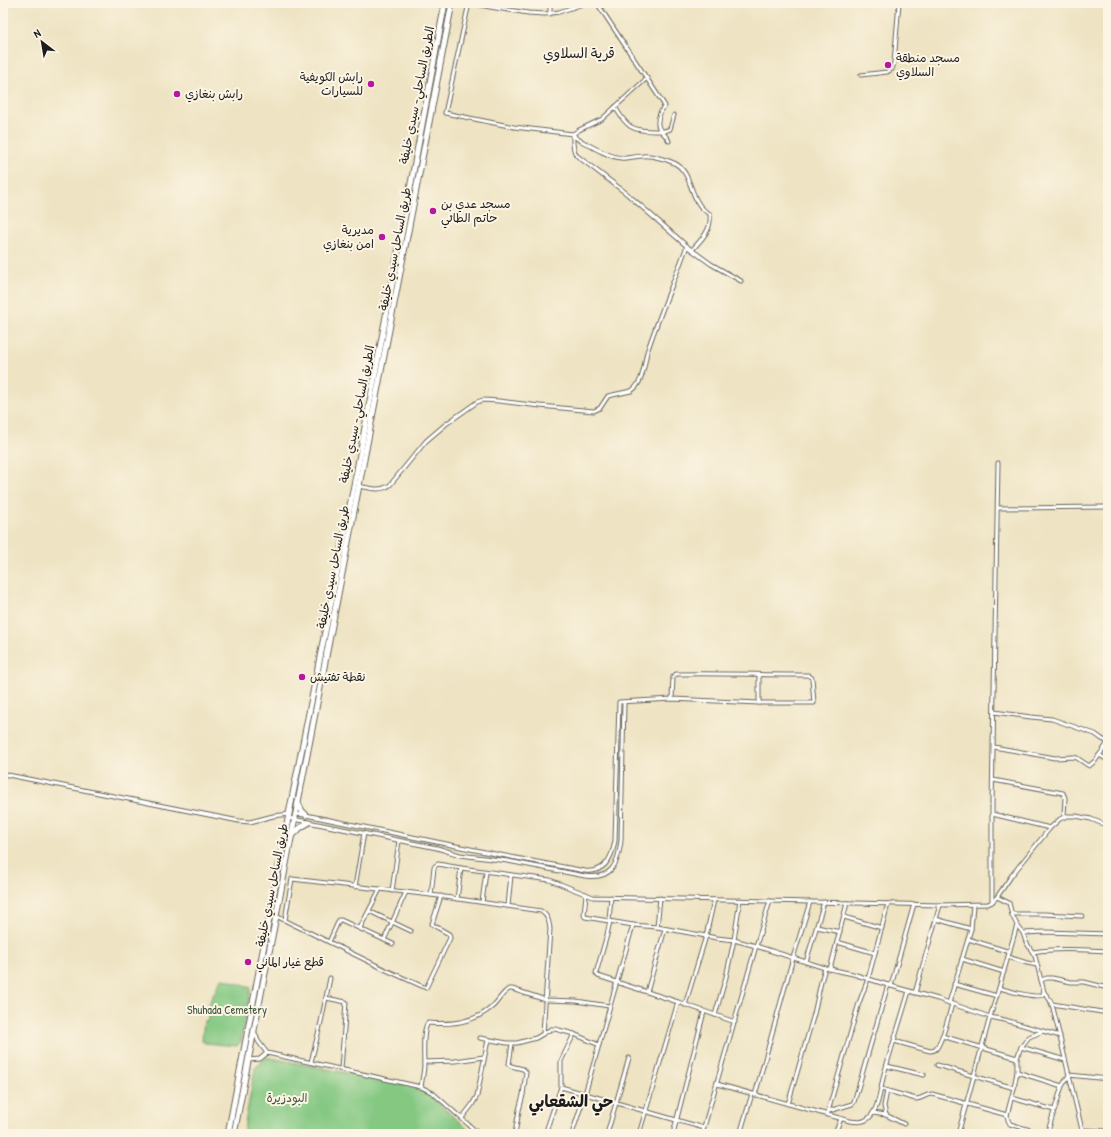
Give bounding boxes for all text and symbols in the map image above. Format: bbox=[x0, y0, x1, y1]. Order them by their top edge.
north arrow bbox=[22, 22, 62, 62]
street label: الطريق الساحلي- سيدي خليفة bbox=[395, 24, 441, 166]
text: N bbox=[31, 26, 43, 41]
district label: قرية السلاوي bbox=[543, 43, 615, 64]
place label: مسجد منطقة السلاوي bbox=[896, 49, 960, 81]
marker: مسجد منطقة السلاوي bbox=[883, 60, 893, 70]
place label: رابش الكويفية للسيارات bbox=[300, 68, 363, 99]
marker: رابش الكويفية للسيارات bbox=[366, 79, 376, 89]
place label: رابش بنغازي bbox=[185, 85, 243, 103]
marker: رابش بنغازي bbox=[172, 89, 182, 99]
street label: طريق الساحل سيدي خليفة bbox=[374, 186, 416, 312]
place label: مسجد عدي بن حاتم الطائي bbox=[441, 195, 510, 229]
marker: مسجد عدي بن حاتم الطائي bbox=[428, 206, 438, 216]
place label: مديرية امن بنغازي bbox=[323, 221, 374, 253]
marker: مديرية امن بنغازي bbox=[377, 232, 387, 242]
street label: الطريق الساحلي- سيدي خليفة bbox=[335, 343, 381, 485]
street label: طريق الساحل سيدي خليفة bbox=[312, 504, 354, 630]
place label: نقطة تفتيش bbox=[310, 668, 365, 685]
marker: نقطة تفتيش bbox=[297, 672, 307, 682]
street label: طريق الساحل سيدي خليفة bbox=[251, 822, 293, 948]
place label: قطع غيار الماني bbox=[256, 953, 324, 973]
marker: قطع غيار الماني bbox=[243, 957, 253, 967]
park label: Shuhada Cemetery bbox=[187, 1001, 267, 1018]
park label: البودزيرة bbox=[266, 1089, 308, 1106]
district label: حي الشقعابي bbox=[529, 1090, 613, 1116]

